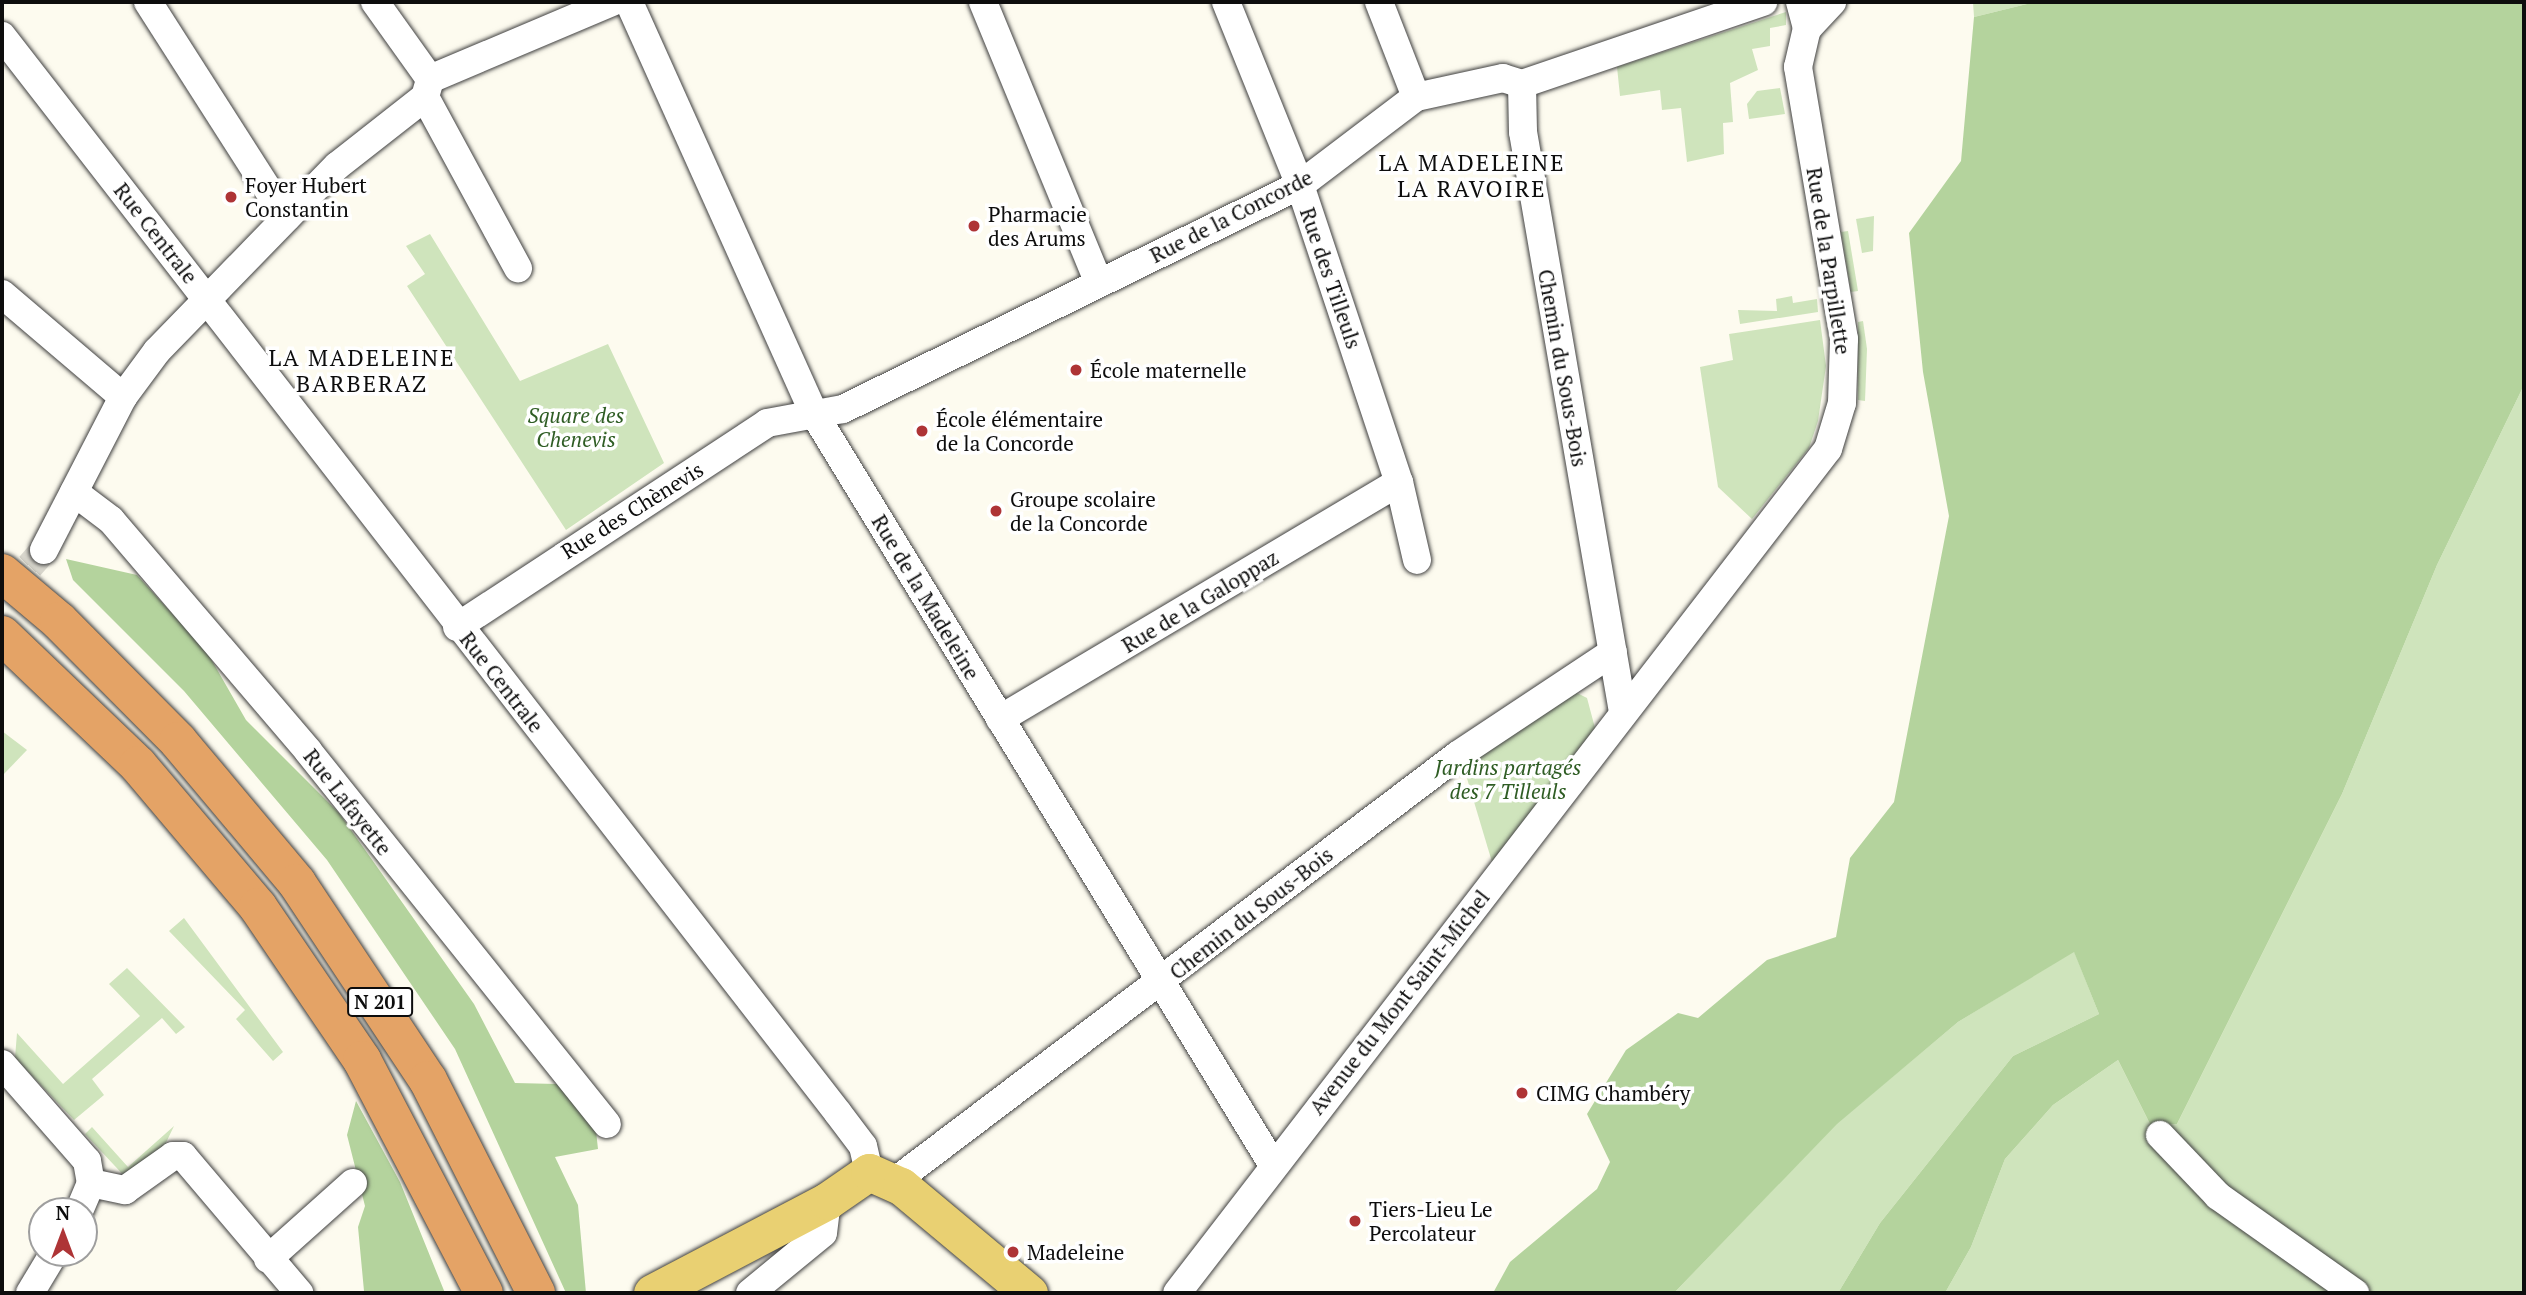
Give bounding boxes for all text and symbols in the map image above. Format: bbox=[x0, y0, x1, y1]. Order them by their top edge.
district label: LA MADELEINE LA RAVOIRE bbox=[1380, 149, 1564, 203]
street label: Rue de la Concorde bbox=[1146, 164, 1316, 268]
street label: Rue de la Parpillette bbox=[1802, 166, 1856, 356]
place label: Foyer Hubert Constantin bbox=[245, 172, 367, 222]
street label: Rue Centrale bbox=[109, 178, 203, 288]
marker: Foyer Hubert Constantin bbox=[223, 189, 239, 205]
place label: Pharmacie des Arums bbox=[988, 201, 1087, 251]
street label: Rue des Tilleuls bbox=[1295, 204, 1367, 352]
marker: Pharmacie des Arums bbox=[966, 218, 982, 234]
street label: Chemin du Sous-Bois bbox=[1533, 267, 1593, 469]
district label: LA MADELEINE BARBERAZ bbox=[270, 344, 454, 398]
place label: École maternelle bbox=[1090, 357, 1247, 383]
marker: École maternelle bbox=[1068, 362, 1084, 378]
park label: Square des Chenevis bbox=[528, 402, 624, 452]
place label: École élémentaire de la Concorde bbox=[936, 406, 1103, 456]
marker: École élémentaire de la Concorde bbox=[914, 423, 930, 439]
street label: Rue des Chènevis bbox=[556, 456, 708, 564]
place label: Groupe scolaire de la Concorde bbox=[1010, 486, 1156, 536]
marker: Groupe scolaire de la Concorde bbox=[988, 503, 1004, 519]
street label: Rue de la Madeleine bbox=[867, 510, 985, 684]
street label: Rue de la Galoppaz bbox=[1117, 544, 1283, 658]
street label: Rue Centrale bbox=[455, 627, 549, 737]
street label: Rue Lafayette bbox=[299, 744, 397, 860]
park label: Jardins partagés des 7 Tilleuls bbox=[1435, 754, 1581, 804]
street label: Chemin du Sous-Bois bbox=[1164, 841, 1338, 985]
street label: Avenue du Mont Saint-Michel bbox=[1304, 885, 1494, 1119]
road number: N 201 bbox=[347, 986, 413, 1018]
place label: CIMG Chambéry bbox=[1536, 1080, 1690, 1106]
marker: CIMG Chambéry bbox=[1514, 1085, 1530, 1101]
place label: Tiers-Lieu Le Percolateur bbox=[1369, 1196, 1493, 1246]
north arrow bbox=[28, 1197, 98, 1267]
text: N bbox=[56, 1200, 70, 1225]
marker: Tiers-Lieu Le Percolateur bbox=[1347, 1213, 1363, 1229]
place label: Madeleine bbox=[1027, 1239, 1124, 1265]
marker: Madeleine bbox=[1005, 1244, 1021, 1260]

